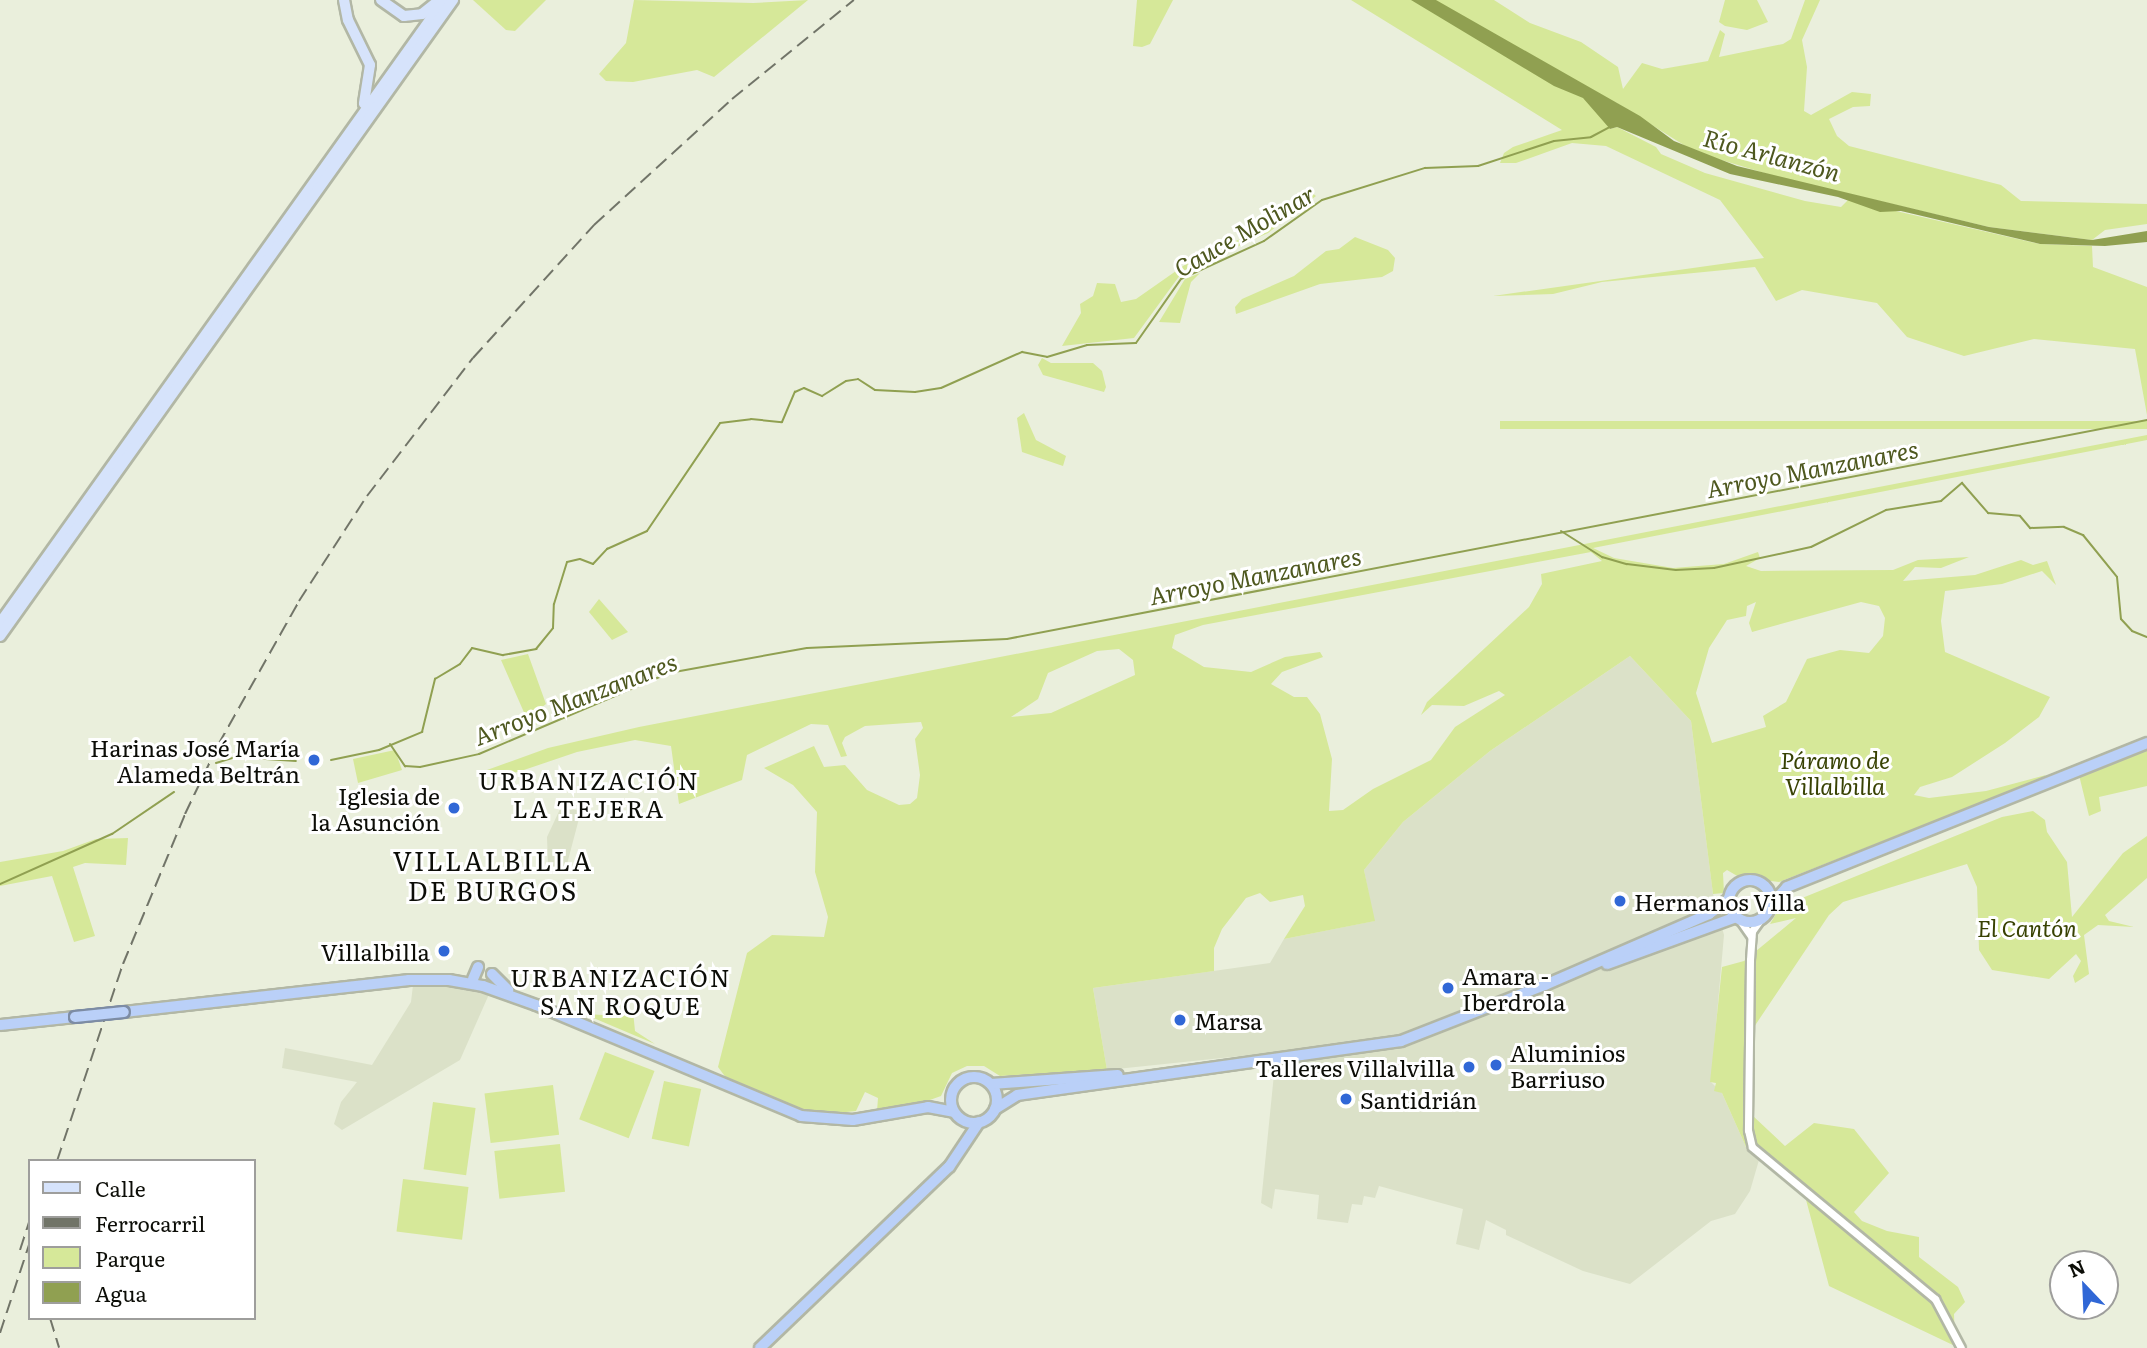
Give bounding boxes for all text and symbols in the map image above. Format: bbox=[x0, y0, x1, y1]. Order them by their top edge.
water label: Río Arlanzón bbox=[1700, 122, 1844, 186]
water label: Cauce Molinar bbox=[1168, 178, 1320, 282]
water label: Arroyo Manzanares bbox=[1704, 433, 1920, 503]
water label: Arroyo Manzanares bbox=[1147, 540, 1363, 610]
water label: Arroyo Manzanares bbox=[469, 646, 681, 750]
place label: Harinas José María Alameda Beltrán bbox=[90, 733, 300, 787]
park label: Páramo de Villalbilla bbox=[1780, 745, 1890, 799]
marker: Harinas José María Alameda Beltrán bbox=[306, 752, 322, 768]
district label: URBANIZACIÓN LA TEJERA bbox=[480, 766, 698, 822]
place label: Iglesia de la Asunción bbox=[311, 781, 440, 835]
marker: Iglesia de la Asunción bbox=[446, 800, 462, 816]
district label: VILLALBILLA DE BURGOS bbox=[394, 844, 592, 906]
place label: Hermanos Villa bbox=[1634, 887, 1805, 915]
marker: Hermanos Villa bbox=[1612, 893, 1628, 909]
park label: El Cantón bbox=[1977, 913, 2077, 941]
place label: Villalbilla bbox=[321, 937, 430, 965]
marker: Villalbilla bbox=[436, 943, 452, 959]
place label: Amara - Iberdrola bbox=[1462, 961, 1566, 1015]
district label: URBANIZACIÓN SAN ROQUE bbox=[512, 963, 730, 1019]
marker: Amara - Iberdrola bbox=[1440, 980, 1456, 996]
place label: Marsa bbox=[1194, 1006, 1262, 1034]
marker: Marsa bbox=[1172, 1012, 1188, 1028]
place label: Aluminios Barriuso bbox=[1510, 1038, 1625, 1092]
place label: Talleres Villalvilla bbox=[1255, 1053, 1455, 1081]
marker: Aluminios Barriuso bbox=[1488, 1057, 1504, 1073]
marker: Talleres Villalvilla bbox=[1461, 1059, 1477, 1075]
place label: Santidrián bbox=[1360, 1085, 1477, 1113]
marker: Santidrián bbox=[1338, 1091, 1354, 1107]
legend bbox=[28, 1159, 256, 1320]
text: Calle bbox=[95, 1172, 146, 1203]
text: Ferrocarril bbox=[95, 1207, 205, 1238]
text: Parque bbox=[95, 1242, 165, 1273]
north arrow bbox=[2049, 1250, 2119, 1320]
text: N bbox=[2064, 1252, 2089, 1284]
text: Agua bbox=[95, 1277, 147, 1308]

